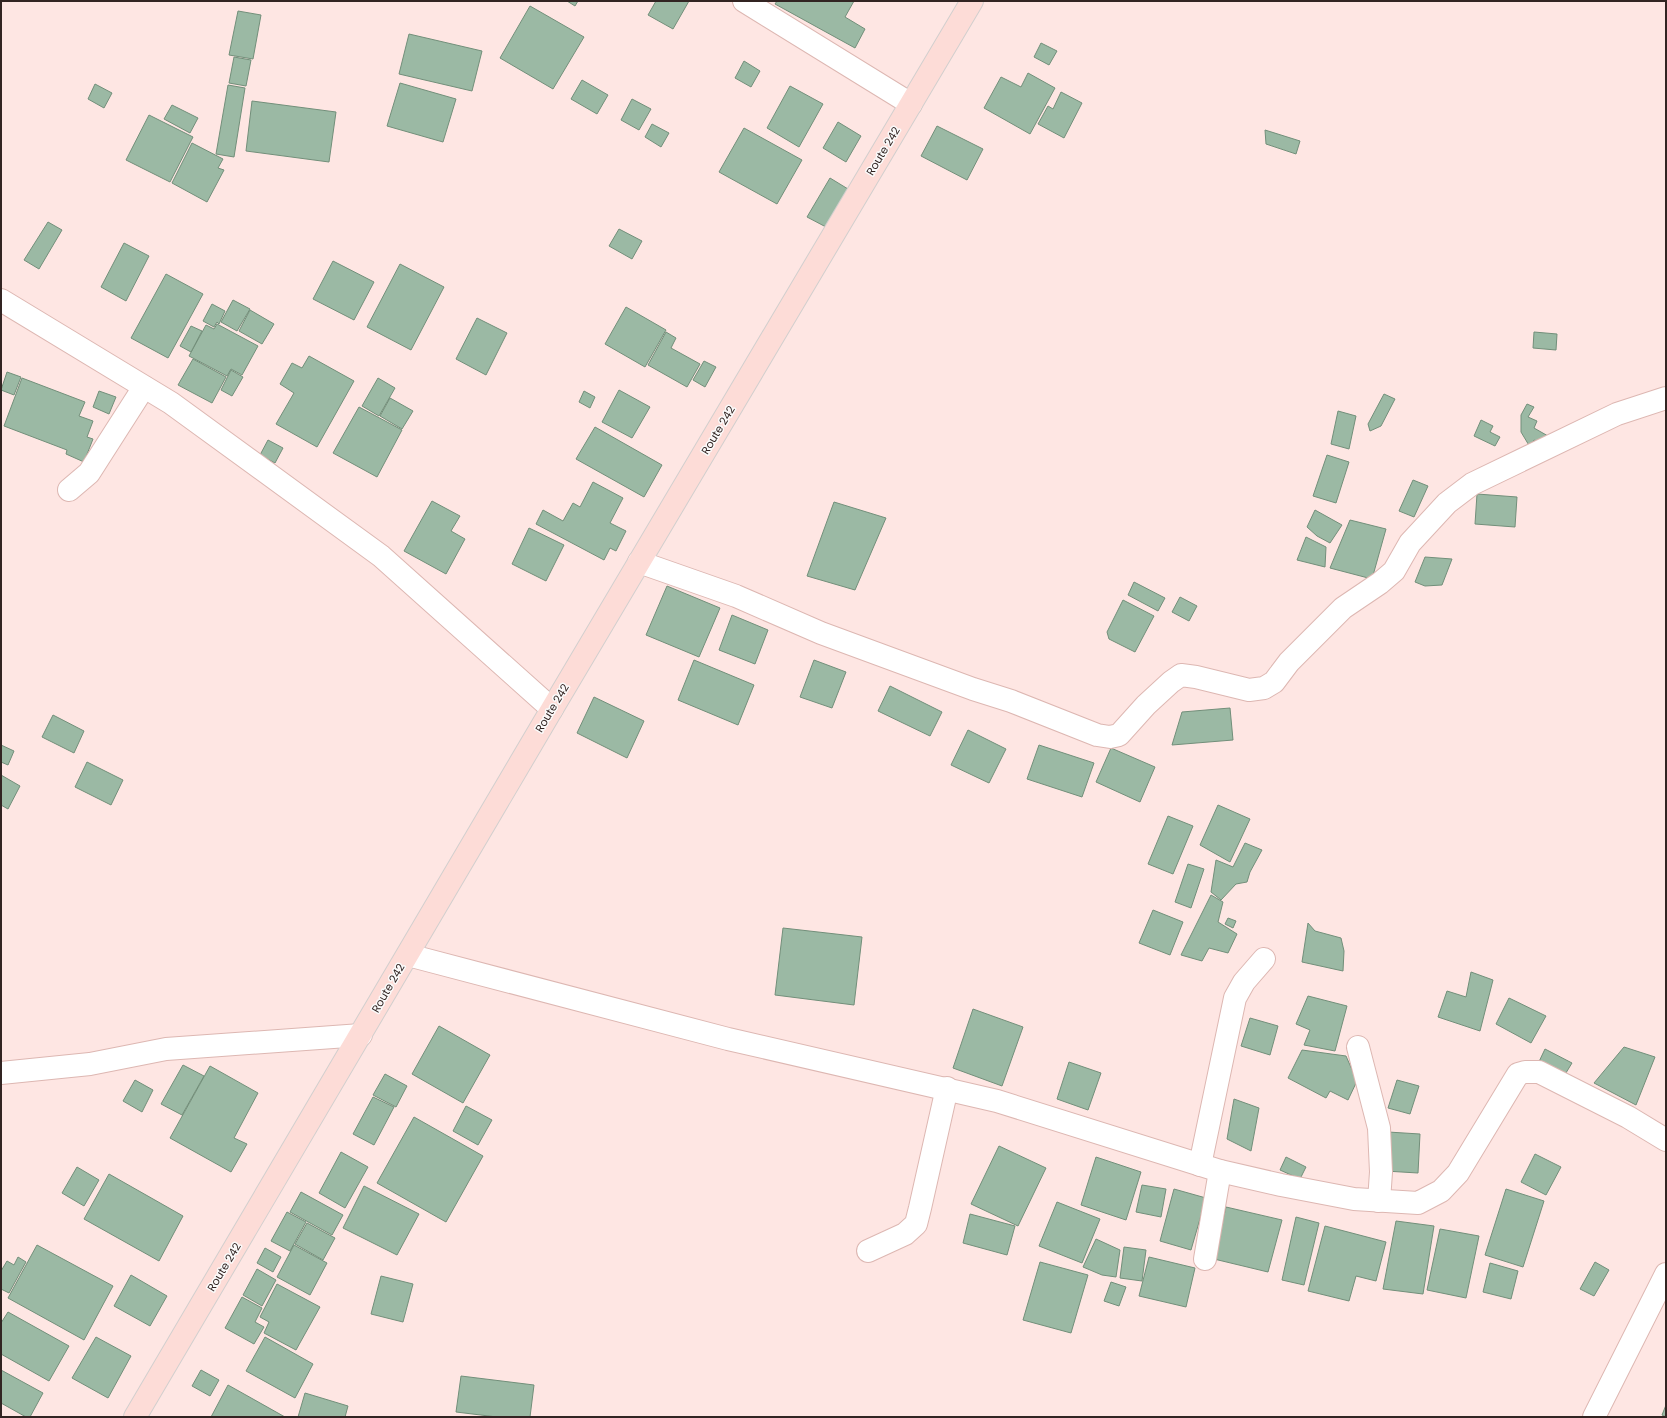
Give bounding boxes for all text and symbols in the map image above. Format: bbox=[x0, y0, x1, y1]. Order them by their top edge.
street label: Route 242 bbox=[862, 124, 904, 178]
street label: Route 242 bbox=[697, 403, 739, 457]
street label: Route 242 bbox=[531, 681, 573, 735]
street label: Route 242 bbox=[368, 961, 408, 1015]
street label: Route 242 bbox=[203, 1240, 245, 1294]

